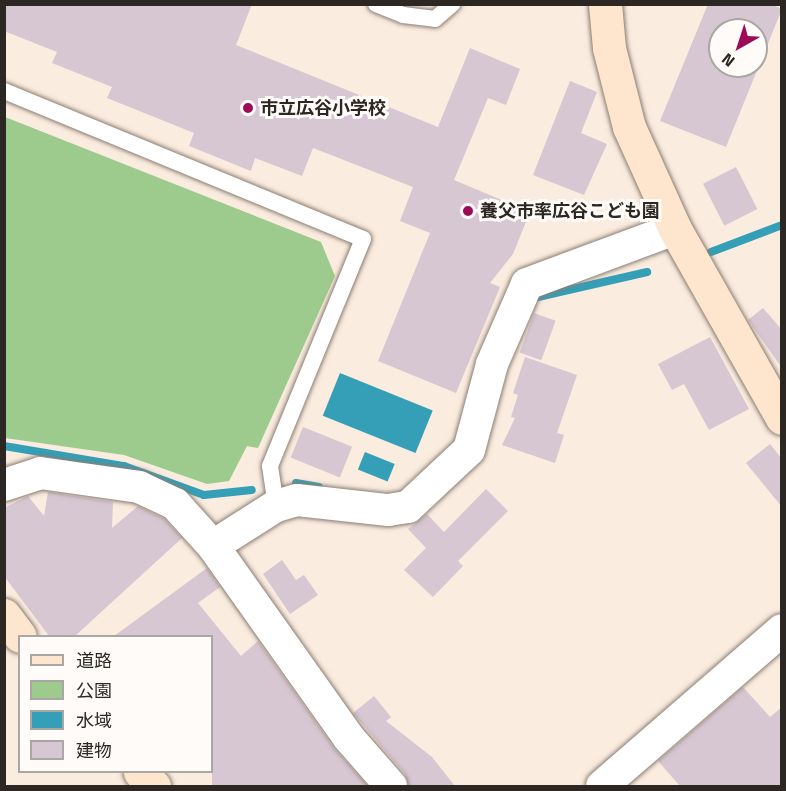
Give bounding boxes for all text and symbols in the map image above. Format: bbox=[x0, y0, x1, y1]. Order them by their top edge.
north arrow bbox=[708, 18, 768, 78]
text: N bbox=[716, 48, 740, 73]
place label: 市立広谷小学校 bbox=[260, 97, 386, 119]
marker: 市立広谷小学校 bbox=[241, 101, 255, 115]
place label: 養父市率広谷こども園 bbox=[480, 200, 660, 222]
marker: 養父市率広谷こども園 bbox=[461, 204, 475, 218]
legend bbox=[18, 635, 213, 773]
text: 道路 bbox=[76, 647, 112, 674]
text: 公園 bbox=[76, 677, 112, 704]
text: 水域 bbox=[76, 707, 112, 734]
text: 建物 bbox=[76, 737, 112, 764]

